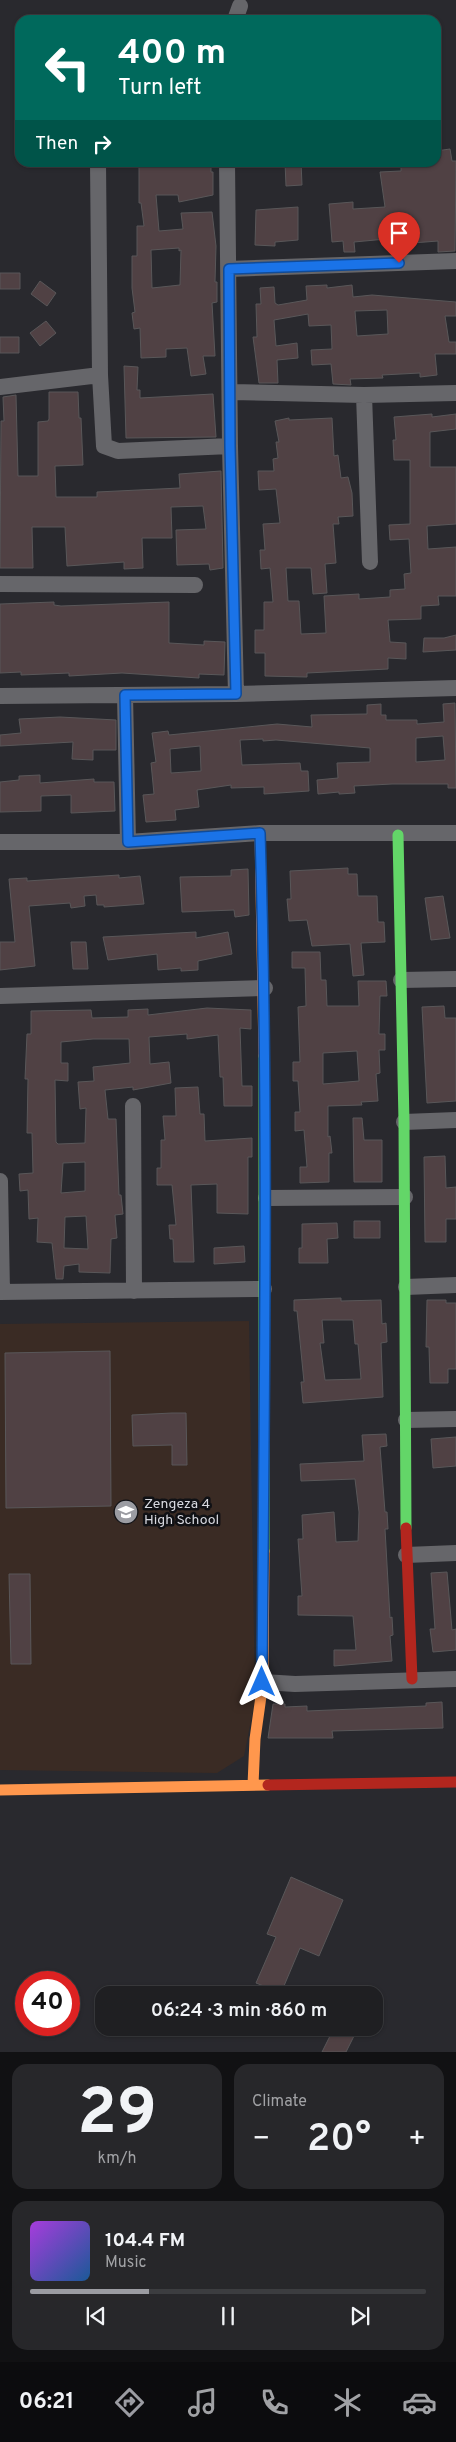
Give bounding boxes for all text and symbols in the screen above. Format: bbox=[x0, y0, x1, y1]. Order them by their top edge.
text: 400 m bbox=[118, 32, 226, 76]
icon: left bbox=[35, 35, 100, 100]
text: Turn left bbox=[118, 75, 201, 102]
icon: right bbox=[88, 130, 116, 158]
text: Then bbox=[35, 132, 78, 156]
pin bbox=[378, 212, 420, 263]
icon: arrive bbox=[385, 219, 413, 247]
place label: Zengeza 4 High School bbox=[144, 1496, 219, 1529]
school or university icon: Zengeza 4 High School bbox=[113, 1499, 139, 1525]
position arrow bbox=[235, 1655, 287, 1707]
speed limit sign: 40 bbox=[15, 1971, 80, 2036]
text: 06:24 · 3 min · 860 m bbox=[151, 1999, 327, 2023]
text: 29 bbox=[77, 2075, 157, 2157]
text: Climate bbox=[252, 2092, 307, 2112]
text: 20° bbox=[307, 2116, 371, 2165]
text: − bbox=[252, 2122, 270, 2158]
text: + bbox=[408, 2122, 426, 2158]
text: km/h bbox=[98, 2149, 136, 2169]
text: 104.4 FM bbox=[105, 2229, 185, 2253]
text: Music bbox=[105, 2253, 146, 2273]
icon: previous bbox=[82, 2302, 110, 2330]
icon: pause bbox=[214, 2302, 242, 2330]
icon: next bbox=[346, 2302, 374, 2330]
icon: directions bbox=[112, 2385, 147, 2420]
icon: music bbox=[185, 2385, 220, 2420]
icon: phone bbox=[257, 2385, 292, 2420]
icon: climate bbox=[330, 2385, 365, 2420]
icon: car bbox=[402, 2385, 437, 2420]
text: 06:21 bbox=[19, 2389, 74, 2416]

